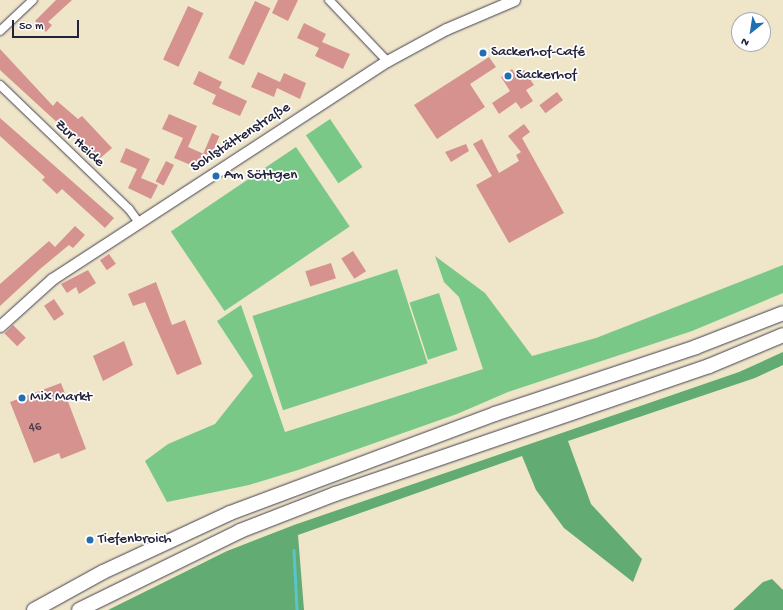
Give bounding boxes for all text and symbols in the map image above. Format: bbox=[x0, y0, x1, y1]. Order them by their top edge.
scale bar bbox=[14, 12, 81, 38]
north arrow bbox=[731, 12, 771, 52]
text: 50 m bbox=[19, 20, 44, 34]
text: N bbox=[739, 35, 752, 49]
place label: Sackerhof-Café bbox=[491, 44, 585, 62]
marker: Sackerhof-Café bbox=[478, 48, 488, 58]
place label: Sackerhof bbox=[516, 67, 577, 85]
marker: Sackerhof bbox=[503, 71, 513, 81]
street label: Sohlstättenstraße bbox=[188, 99, 294, 177]
street label: Zur Heide bbox=[50, 116, 108, 172]
place label: Am Söttgen bbox=[224, 167, 297, 185]
marker: Am Söttgen bbox=[211, 171, 221, 181]
place label: Mix Markt bbox=[30, 389, 92, 407]
marker: Mix Markt bbox=[17, 393, 27, 403]
house number: 46 bbox=[29, 420, 41, 436]
place label: Tiefenbroich bbox=[98, 531, 172, 549]
marker: Tiefenbroich bbox=[85, 535, 95, 545]

